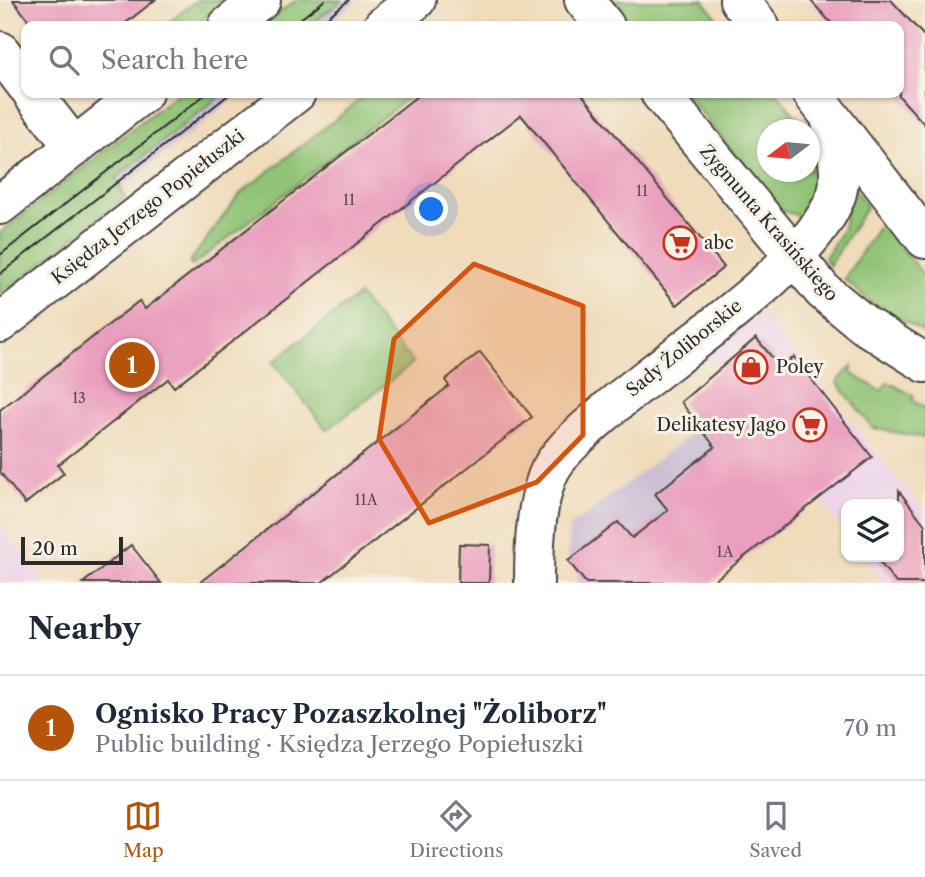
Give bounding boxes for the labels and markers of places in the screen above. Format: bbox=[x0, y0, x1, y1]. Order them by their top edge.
supermarket icon: abc bbox=[661, 224, 699, 262]
place label: abc bbox=[704, 232, 734, 254]
pin: 1 bbox=[109, 339, 155, 391]
shop icon: Poley bbox=[732, 348, 770, 386]
place label: Poley bbox=[776, 356, 825, 378]
supermarket icon: Delikatesy Jago bbox=[791, 406, 829, 444]
place label: Delikatesy Jago bbox=[656, 414, 786, 436]

